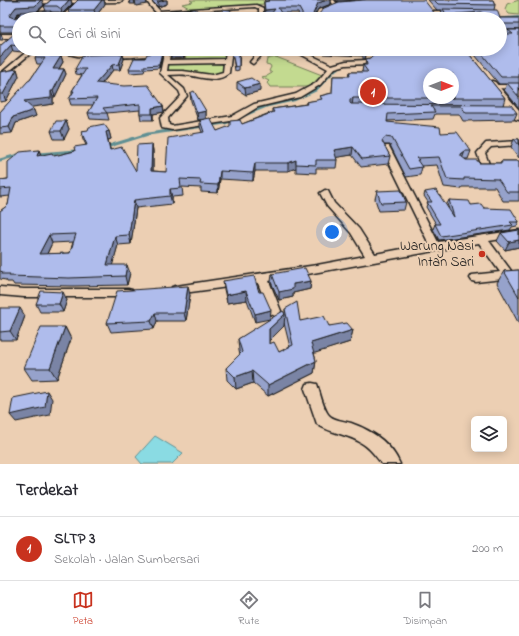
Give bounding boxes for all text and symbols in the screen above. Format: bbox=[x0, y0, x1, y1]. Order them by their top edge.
search box bbox=[12, 12, 507, 56]
icon: search bbox=[26, 23, 48, 45]
text: Cari di sini bbox=[58, 23, 121, 45]
north arrow bbox=[423, 68, 459, 104]
pin: 1 bbox=[360, 77, 386, 107]
your location bbox=[322, 222, 342, 242]
place label: Warung Nasi Intan Sari bbox=[400, 236, 474, 273]
marker: Warung Nasi Intan Sari bbox=[477, 249, 487, 259]
map controls bbox=[471, 416, 507, 452]
button: layers bbox=[471, 416, 507, 452]
text: Terdekat bbox=[16, 478, 78, 503]
text: SLTP 3 bbox=[54, 528, 96, 550]
text: 1 bbox=[27, 539, 31, 558]
text: 200 m bbox=[472, 539, 503, 558]
text: Sekolah · Jalan Sumbersari bbox=[54, 550, 200, 569]
tab: Peta bbox=[72, 589, 94, 629]
tab: Rute bbox=[238, 589, 260, 629]
tab: Disimpan bbox=[404, 589, 447, 629]

